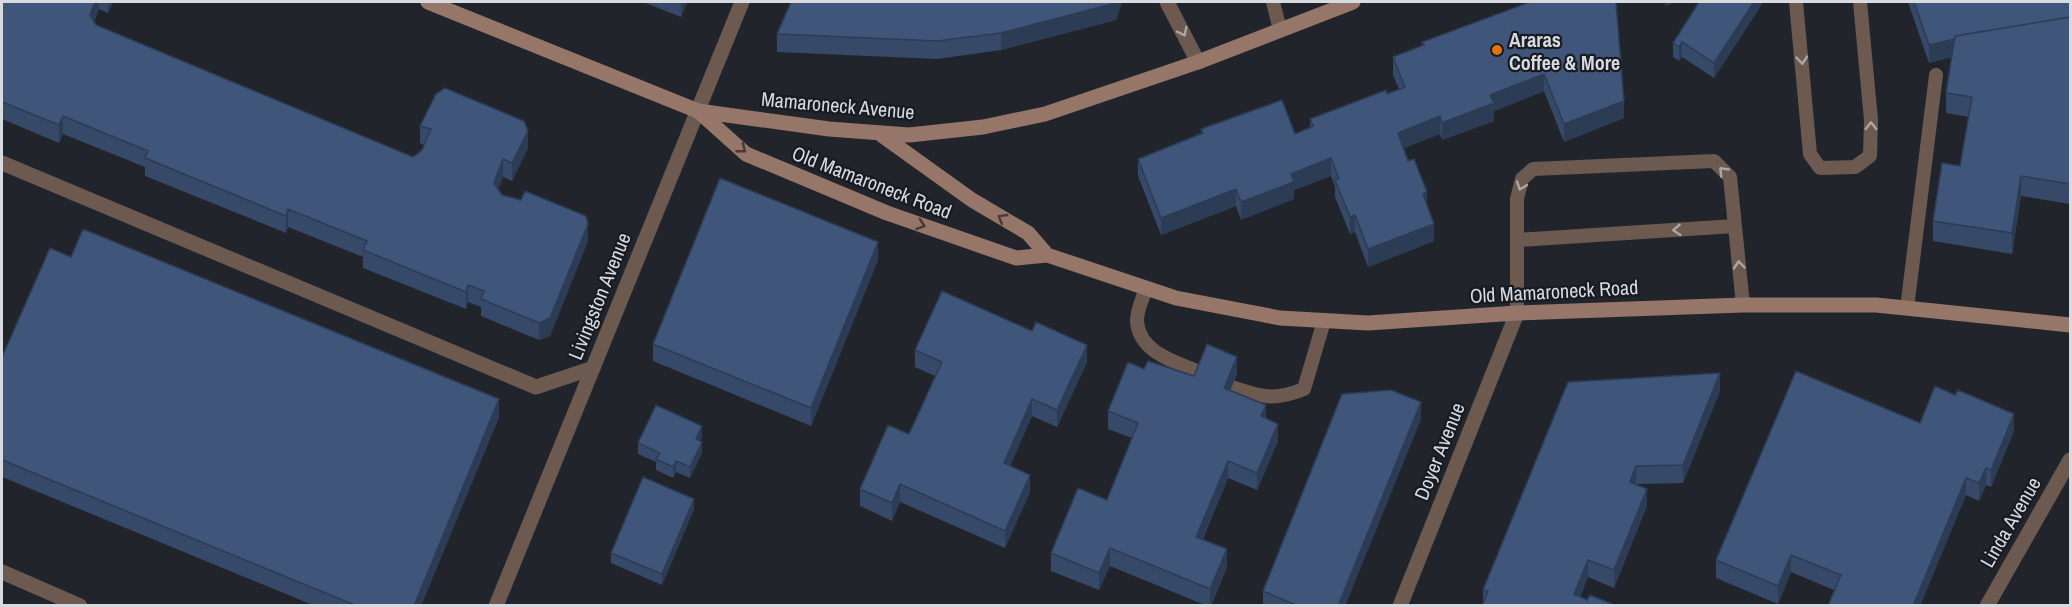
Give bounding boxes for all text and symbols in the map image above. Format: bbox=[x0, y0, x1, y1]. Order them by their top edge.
one-way arrow bbox=[1176, 26, 1187, 36]
place label: Araras Coffee & More bbox=[1509, 26, 1620, 76]
marker: Araras Coffee & More bbox=[1490, 43, 1504, 57]
one-way arrow bbox=[1795, 55, 1808, 64]
street label: Mamaroneck Avenue bbox=[760, 85, 916, 125]
one-way arrow bbox=[1865, 122, 1877, 131]
street label: Old Mamaroneck Road bbox=[788, 139, 956, 225]
one-way arrow bbox=[735, 141, 746, 152]
one-way arrow bbox=[1719, 167, 1730, 177]
one-way arrow bbox=[1516, 180, 1529, 191]
one-way arrow bbox=[998, 214, 1009, 225]
one-way arrow bbox=[915, 217, 926, 230]
one-way arrow bbox=[1672, 223, 1682, 236]
street label: Livingston Avenue bbox=[561, 229, 637, 363]
one-way arrow bbox=[1733, 261, 1746, 270]
street label: Old Mamaroneck Road bbox=[1469, 273, 1639, 309]
street label: Doyer Avenue bbox=[1407, 398, 1471, 504]
street label: Linda Avenue bbox=[1973, 472, 2047, 572]

